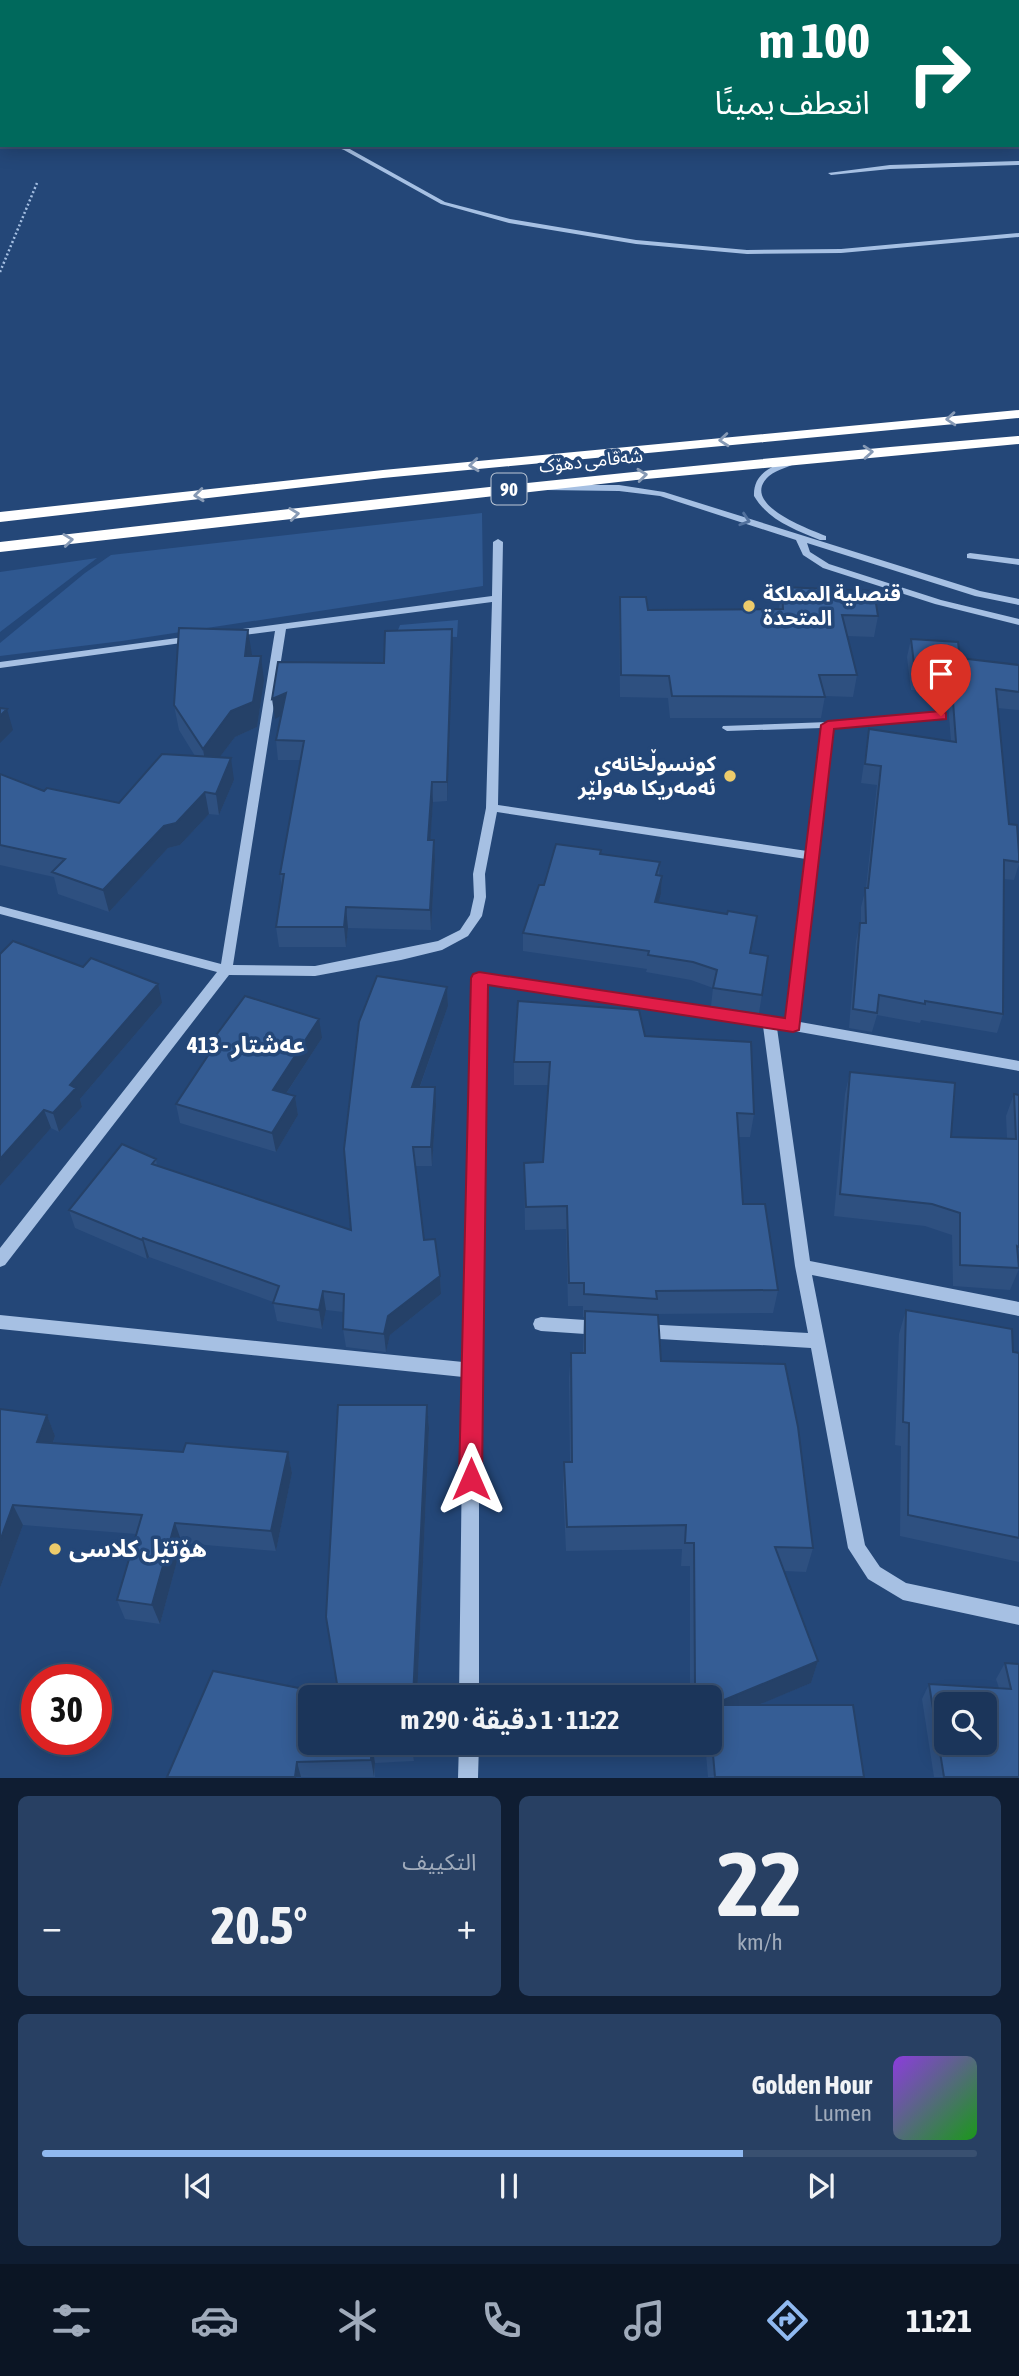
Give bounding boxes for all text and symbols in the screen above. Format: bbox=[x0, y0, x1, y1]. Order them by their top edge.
text: 100 m bbox=[759, 12, 870, 68]
icon: right bbox=[894, 28, 985, 119]
text: انعطف يمينًا bbox=[715, 84, 870, 121]
one-way arrow bbox=[945, 411, 956, 426]
one-way arrow bbox=[719, 432, 730, 447]
street label: شەقامی دهۆک bbox=[538, 445, 644, 477]
one-way arrow bbox=[863, 445, 874, 460]
one-way arrow bbox=[468, 457, 479, 472]
one-way arrow bbox=[636, 468, 647, 483]
road number: 90 bbox=[491, 474, 526, 504]
one-way arrow bbox=[193, 487, 205, 502]
one-way arrow bbox=[288, 506, 300, 521]
one-way arrow bbox=[738, 512, 751, 526]
one-way arrow bbox=[62, 532, 74, 547]
place label: قنصلية المملكة المتحدة bbox=[763, 581, 901, 629]
marker: قنصلية المملكة المتحدة bbox=[741, 598, 757, 614]
pin bbox=[911, 644, 971, 716]
icon: arrive bbox=[922, 655, 960, 693]
place label: کونسوڵخانەی ئەمەریکا هەولێر bbox=[577, 748, 716, 800]
marker: کونسوڵخانەی ئەمەریکا هەولێر bbox=[722, 768, 738, 784]
district label: عه‌شتار - 413 bbox=[186, 1032, 305, 1059]
position arrow bbox=[434, 1442, 508, 1516]
place label: هۆتێل کلاسی bbox=[69, 1535, 207, 1563]
marker: هۆتێل کلاسی bbox=[47, 1541, 63, 1557]
speed limit sign: 30 bbox=[21, 1664, 112, 1755]
map controls bbox=[934, 1692, 997, 1755]
button: search bbox=[934, 1692, 997, 1755]
text: 11:22 · 1 دقيقة · 290 m bbox=[400, 1705, 620, 1735]
text: 22 bbox=[717, 1831, 803, 1935]
text: التكييف bbox=[402, 1849, 477, 1875]
text: 20.5° bbox=[211, 1895, 308, 1955]
text: − bbox=[42, 1904, 62, 1947]
text: + bbox=[457, 1904, 477, 1947]
text: km/h bbox=[737, 1929, 783, 1955]
text: Golden Hour bbox=[752, 2070, 872, 2100]
text: Lumen bbox=[814, 2100, 872, 2126]
icon: previous bbox=[179, 2167, 217, 2205]
icon: pause bbox=[490, 2167, 528, 2205]
icon: next bbox=[802, 2167, 840, 2205]
icon: filters bbox=[47, 2296, 96, 2345]
icon: car bbox=[190, 2296, 239, 2345]
icon: climate bbox=[333, 2296, 382, 2345]
icon: phone bbox=[477, 2296, 526, 2345]
icon: music bbox=[620, 2296, 669, 2345]
icon: directions bbox=[763, 2296, 812, 2345]
text: 11:21 bbox=[906, 2302, 972, 2339]

